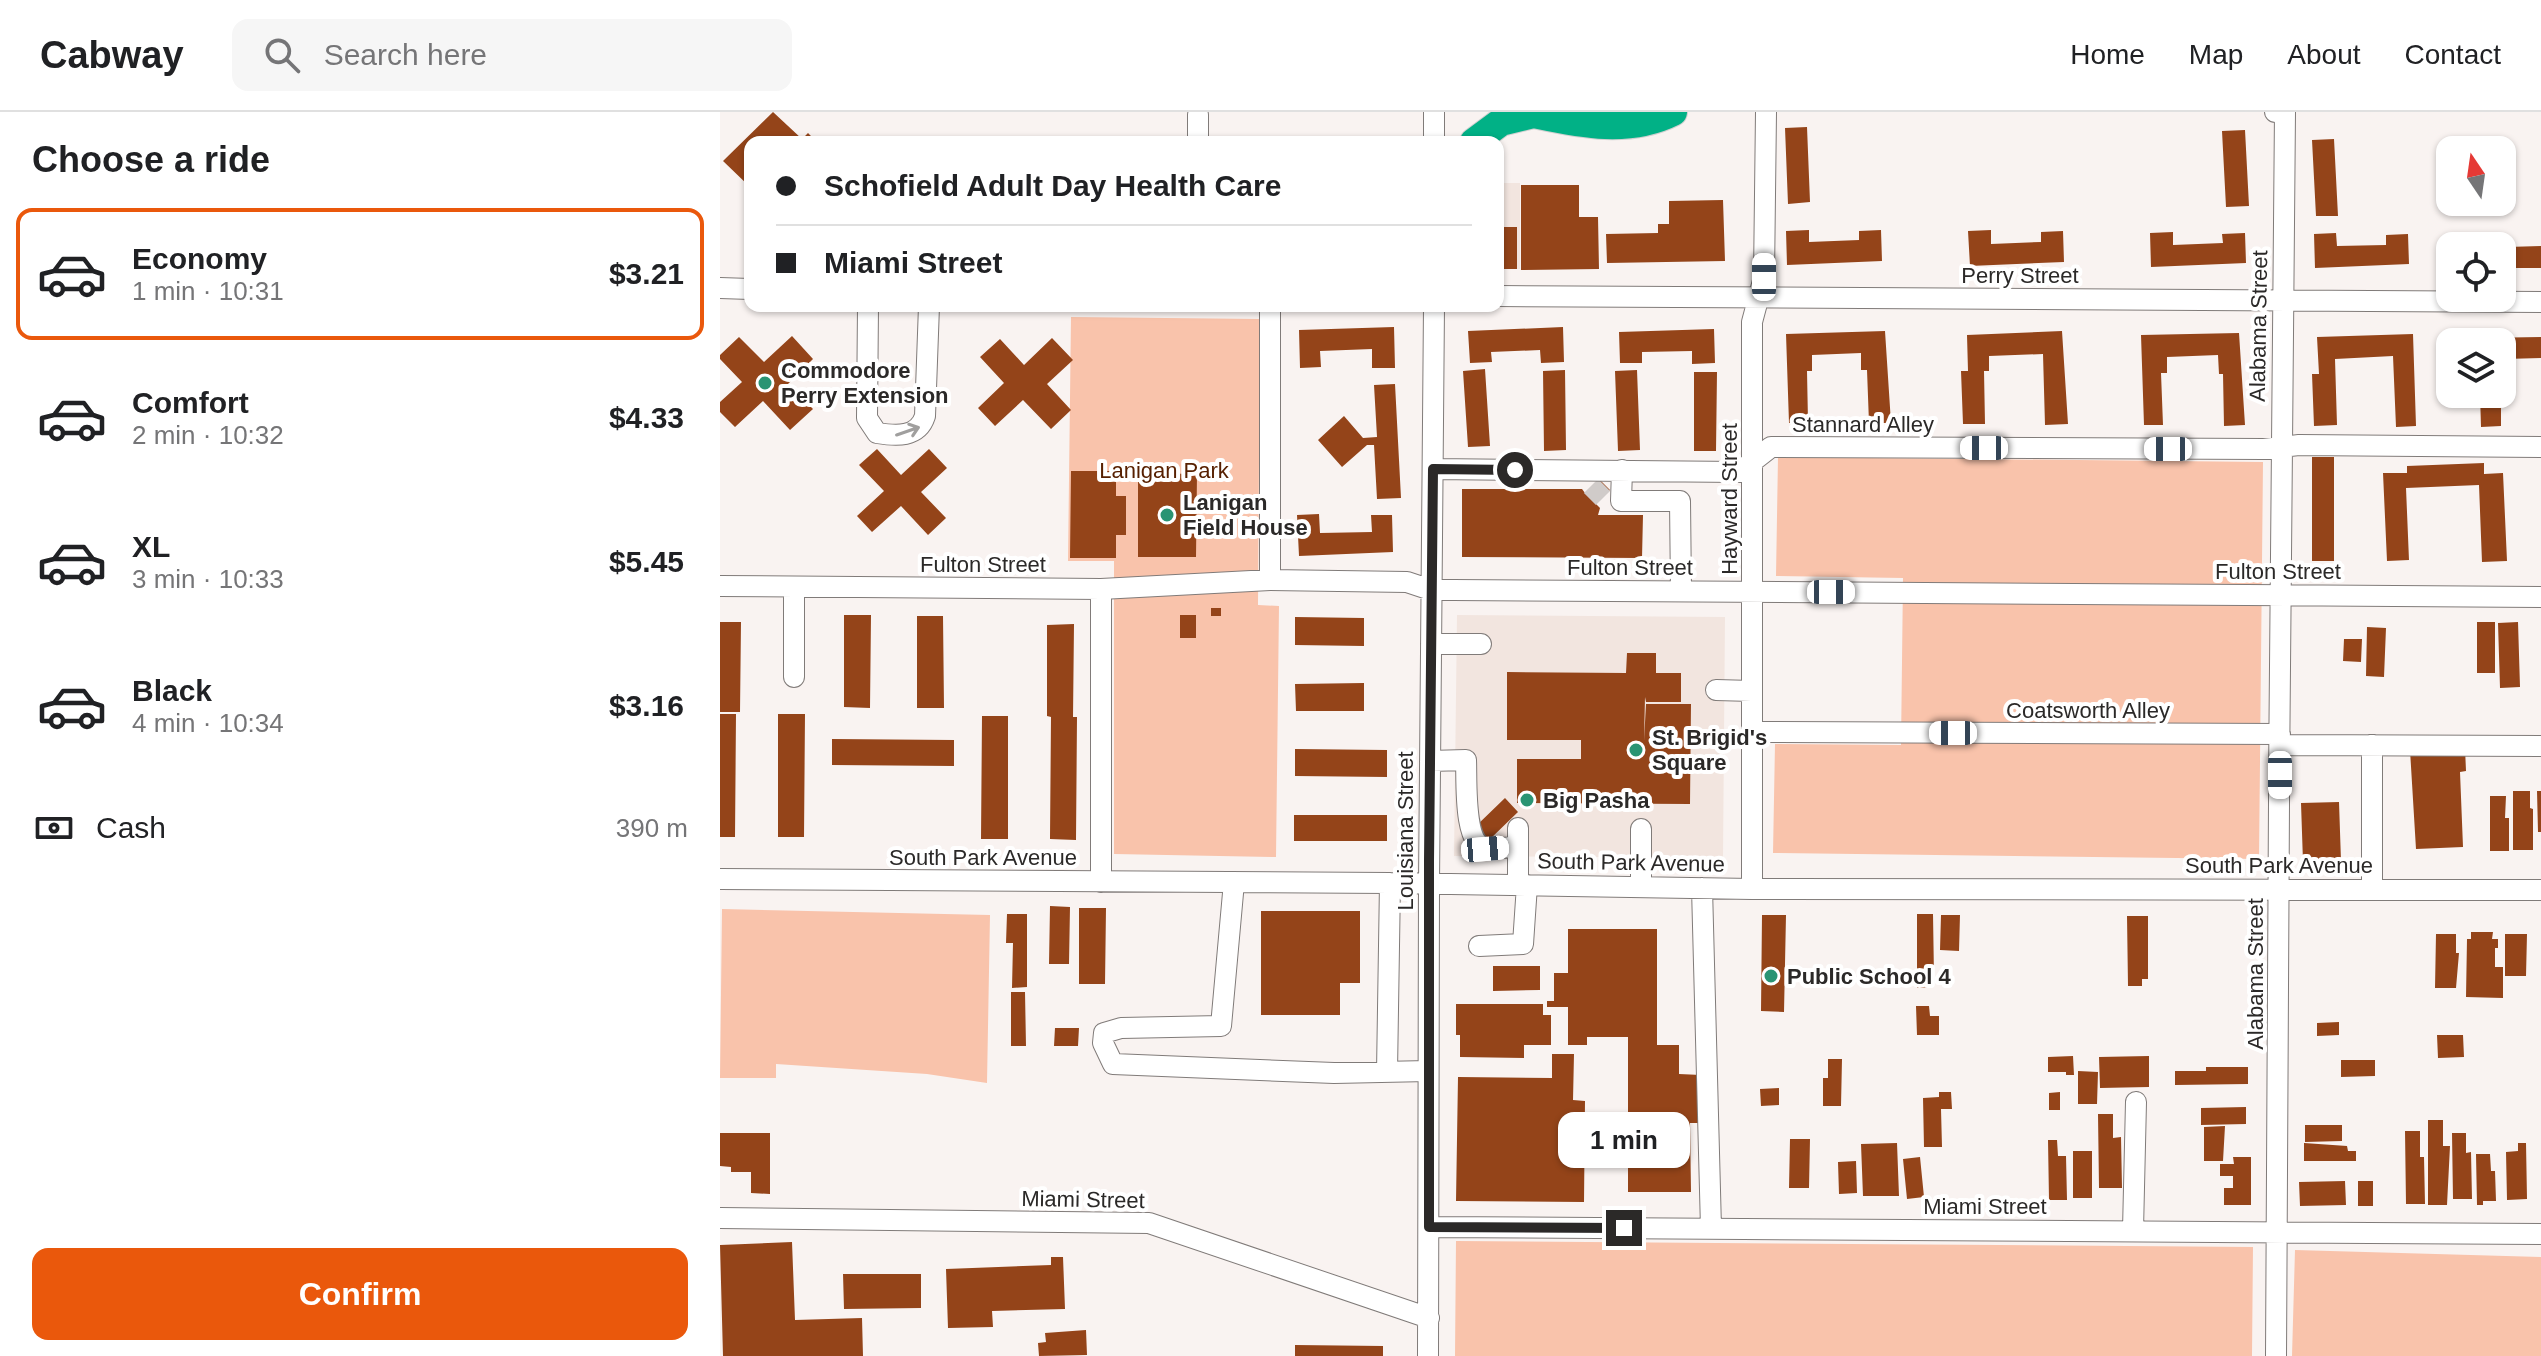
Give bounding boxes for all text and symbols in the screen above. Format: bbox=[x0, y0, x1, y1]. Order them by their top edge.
search box bbox=[232, 19, 792, 91]
icon: search bbox=[260, 33, 304, 77]
text: Cabway bbox=[40, 34, 184, 76]
text: Search here bbox=[324, 38, 487, 71]
text: Home bbox=[2070, 39, 2145, 70]
text: Map bbox=[2189, 39, 2243, 70]
text: About bbox=[2287, 39, 2361, 70]
text: Contact bbox=[2405, 39, 2501, 70]
north arrow bbox=[2436, 136, 2516, 216]
map controls bbox=[2436, 136, 2516, 408]
text: Choose a ride bbox=[32, 139, 270, 180]
text: Schofield Adult Day Health Care bbox=[824, 169, 1281, 202]
button: locate bbox=[2436, 232, 2516, 312]
icon: car bbox=[36, 238, 108, 310]
text: Economy bbox=[132, 242, 267, 275]
text: Miami Street bbox=[824, 246, 1002, 279]
street label: Alabama Street bbox=[2245, 250, 2272, 402]
car bbox=[1752, 253, 1776, 301]
text: $3.21 bbox=[609, 257, 684, 290]
street label: Perry Street bbox=[1961, 263, 2079, 288]
text: 1 min · 10:31 bbox=[132, 276, 284, 306]
button: layers bbox=[2436, 328, 2516, 408]
place label: Commodore Perry Extension bbox=[781, 358, 949, 408]
marker: Commodore Perry Extension bbox=[756, 374, 774, 392]
icon: car bbox=[36, 382, 108, 454]
text: Comfort bbox=[132, 386, 249, 419]
text: $4.33 bbox=[609, 401, 684, 434]
street label: Stannard Alley bbox=[1792, 412, 1934, 437]
text: 2 min · 10:32 bbox=[132, 420, 284, 450]
one-way arrow bbox=[895, 422, 920, 437]
street label: Hayward Street bbox=[1717, 423, 1742, 575]
car bbox=[1960, 436, 2008, 460]
car bbox=[2144, 437, 2192, 461]
route start bbox=[1497, 452, 1533, 488]
park label: Lanigan Park bbox=[1099, 458, 1230, 483]
place label: Lanigan Field House bbox=[1183, 490, 1308, 540]
marker: Lanigan Field House bbox=[1158, 506, 1176, 524]
icon: car bbox=[36, 526, 108, 598]
text: XL bbox=[132, 530, 170, 563]
text: $5.45 bbox=[609, 545, 684, 578]
street label: Fulton Street bbox=[920, 552, 1046, 577]
street label: Fulton Street bbox=[1567, 555, 1693, 580]
street label: Fulton Street bbox=[2215, 559, 2341, 584]
text: 3 min · 10:33 bbox=[132, 564, 284, 594]
car bbox=[1807, 580, 1855, 604]
icon: car bbox=[36, 670, 108, 742]
text: Black bbox=[132, 674, 212, 707]
text: $3.16 bbox=[609, 689, 684, 722]
street label: Coatsworth Alley bbox=[2006, 698, 2170, 723]
text: 4 min · 10:34 bbox=[132, 708, 284, 738]
car bbox=[1929, 721, 1977, 745]
place label: St. Brigid's Square bbox=[1652, 725, 1767, 775]
marker: St. Brigid's Square bbox=[1627, 741, 1645, 759]
car bbox=[2268, 751, 2292, 799]
street label: Louisiana Street bbox=[1393, 752, 1418, 911]
place label: Big Pasha bbox=[1543, 788, 1650, 813]
marker: Big Pasha bbox=[1518, 791, 1536, 809]
icon: cash bbox=[32, 806, 76, 850]
text: Cash bbox=[96, 811, 166, 844]
text: 390 m bbox=[616, 813, 688, 843]
car bbox=[1460, 835, 1510, 863]
street label: South Park Avenue bbox=[889, 845, 1077, 870]
street label: South Park Avenue bbox=[1537, 848, 1725, 877]
street label: South Park Avenue bbox=[2185, 853, 2373, 878]
street label: Alabama Street bbox=[2243, 898, 2268, 1050]
place label: Public School 4 bbox=[1787, 964, 1952, 989]
marker: Public School 4 bbox=[1762, 967, 1780, 985]
callout: 1 min bbox=[1558, 1112, 1690, 1168]
text: 1 min bbox=[1590, 1125, 1658, 1155]
street label: Miami Street bbox=[1021, 1186, 1145, 1213]
street label: Miami Street bbox=[1923, 1194, 2047, 1219]
route end bbox=[1606, 1210, 1642, 1246]
button: Confirm bbox=[32, 1248, 688, 1340]

